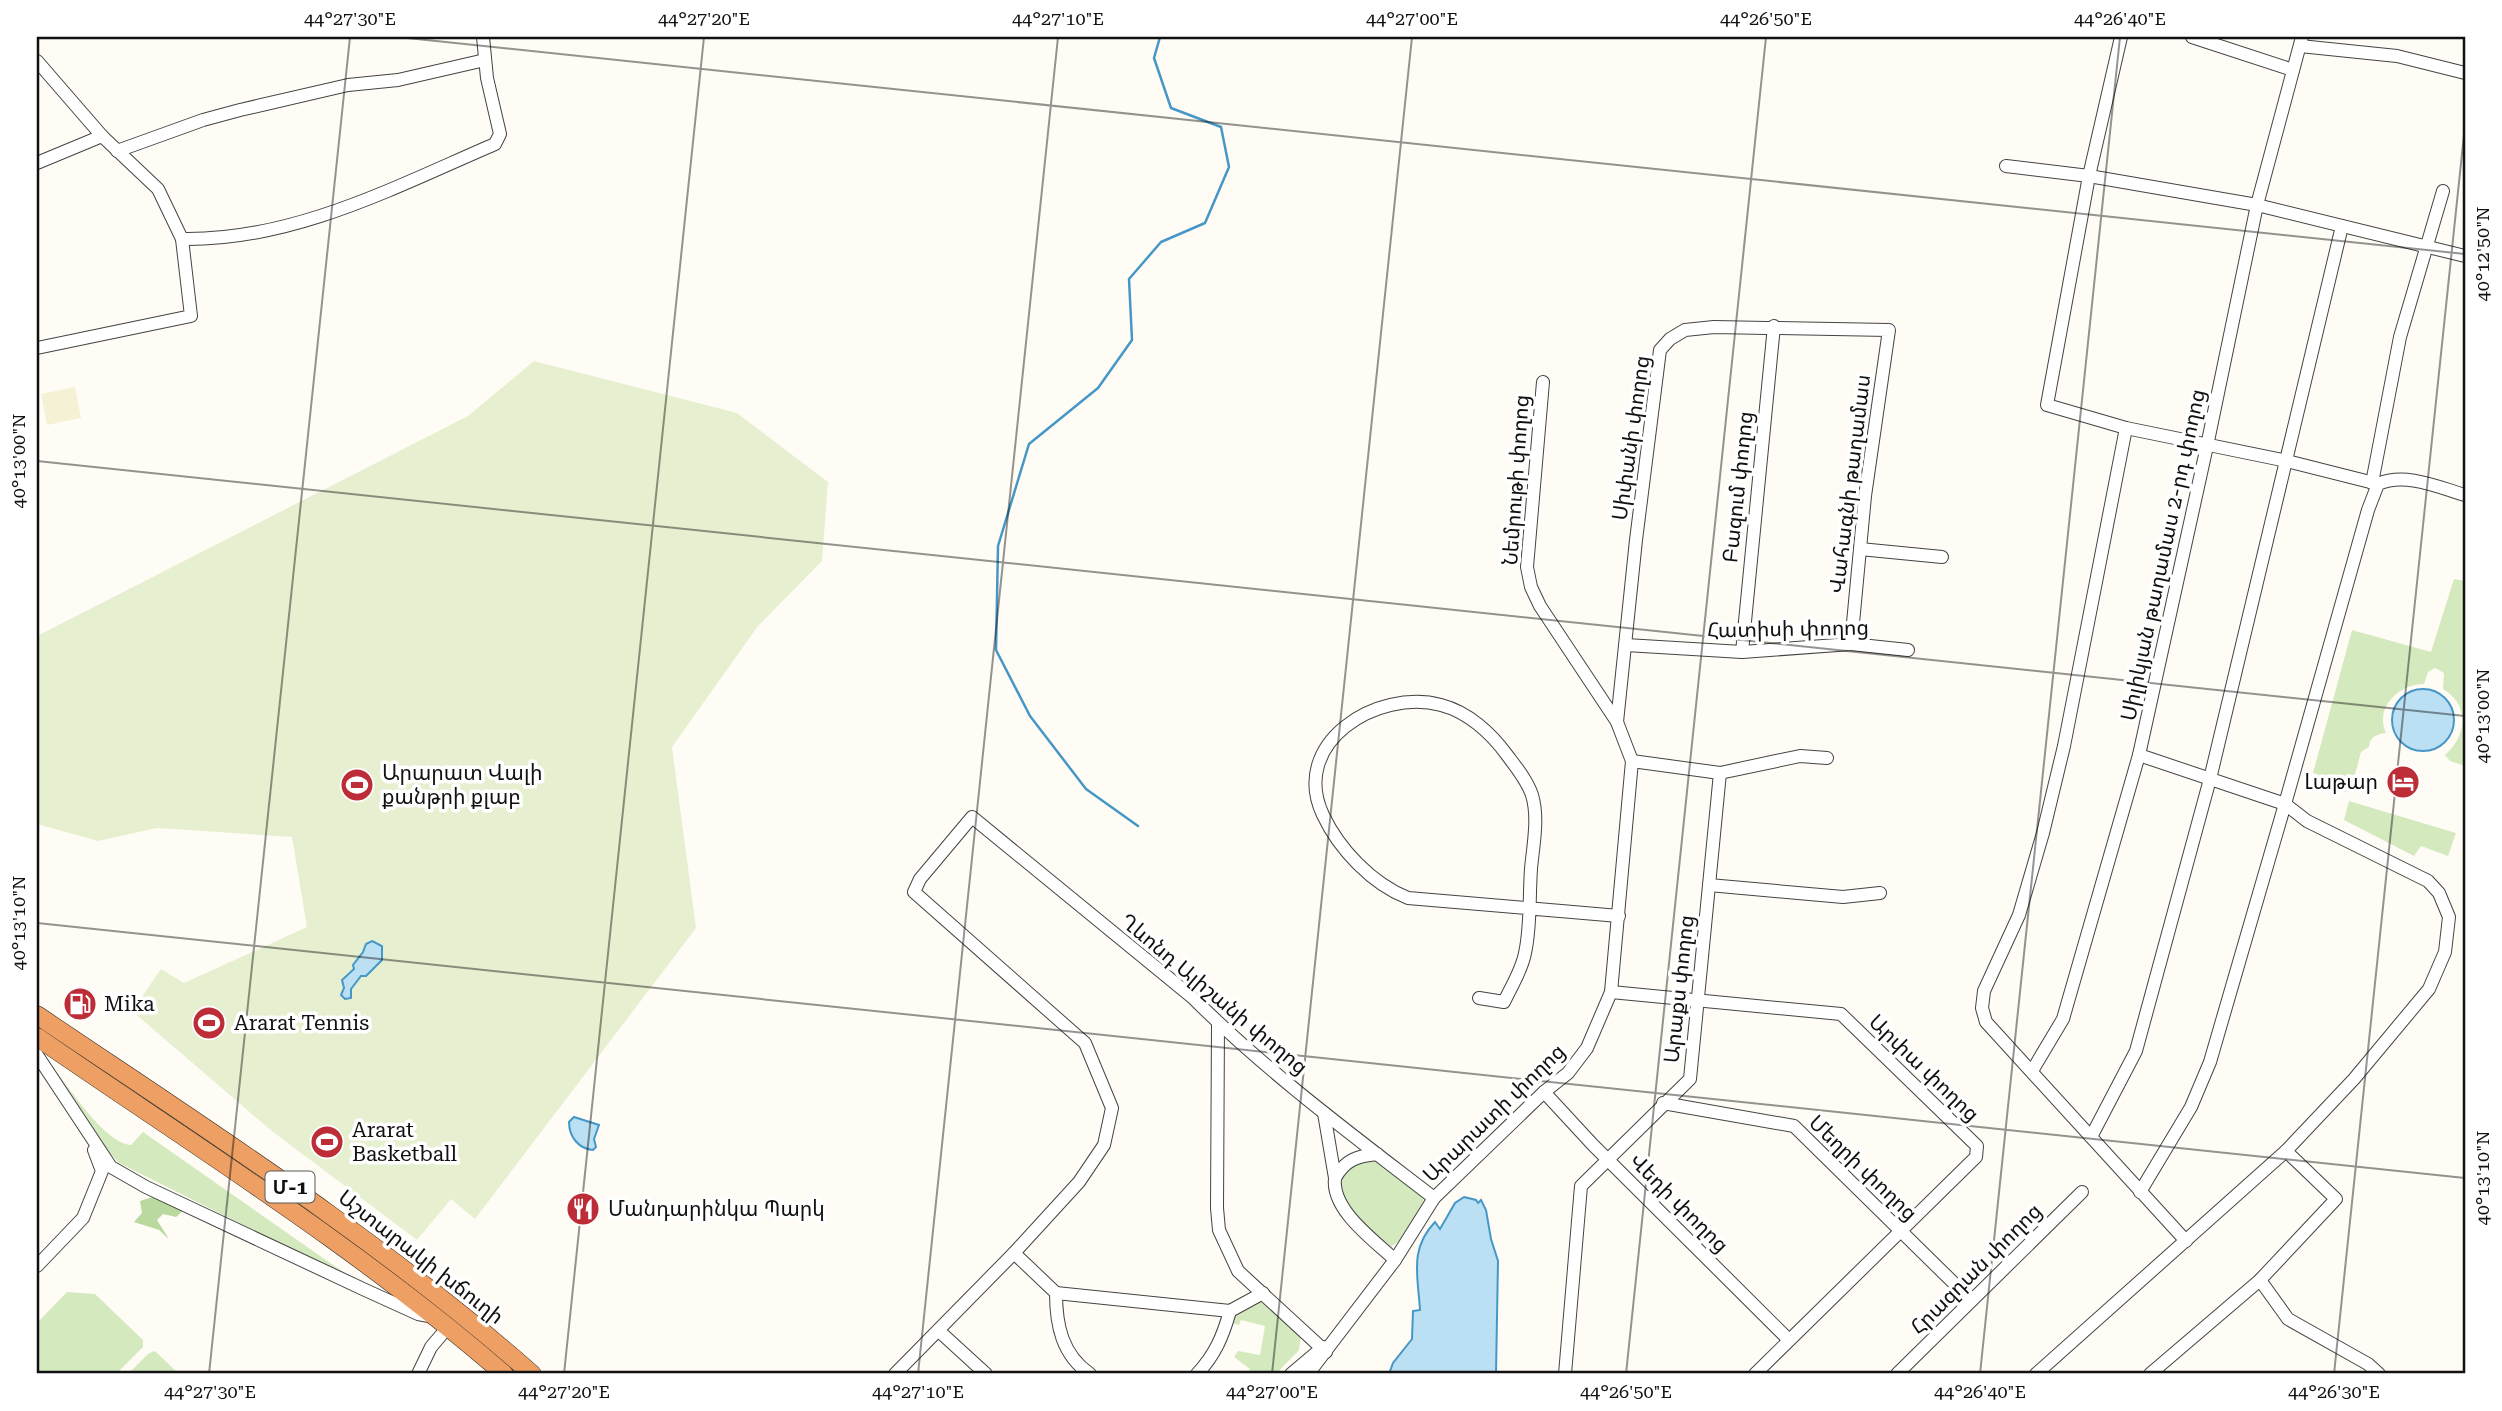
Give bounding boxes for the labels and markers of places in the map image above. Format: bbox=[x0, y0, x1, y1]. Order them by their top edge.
place label: Արարատ Վալի քանթրի քլաբ bbox=[382, 761, 543, 809]
hotel icon: Լաթար bbox=[2384, 763, 2422, 801]
sports icon: Արարատ Վալի քանթրի քլաբ bbox=[338, 766, 376, 804]
place label: Լաթար bbox=[2304, 770, 2378, 794]
fuel station icon: Mika bbox=[61, 985, 99, 1023]
place label: Mika bbox=[104, 992, 155, 1016]
sports icon: Ararat Tennis bbox=[190, 1004, 228, 1042]
place label: Ararat Tennis bbox=[234, 1011, 369, 1035]
place label: Ararat Basketball bbox=[352, 1118, 458, 1166]
sports icon: Ararat Basketball bbox=[308, 1123, 346, 1161]
restaurant icon: Մանդարինկա Պարկ bbox=[564, 1190, 602, 1228]
place label: Մանդարինկա Պարկ bbox=[608, 1197, 825, 1221]

